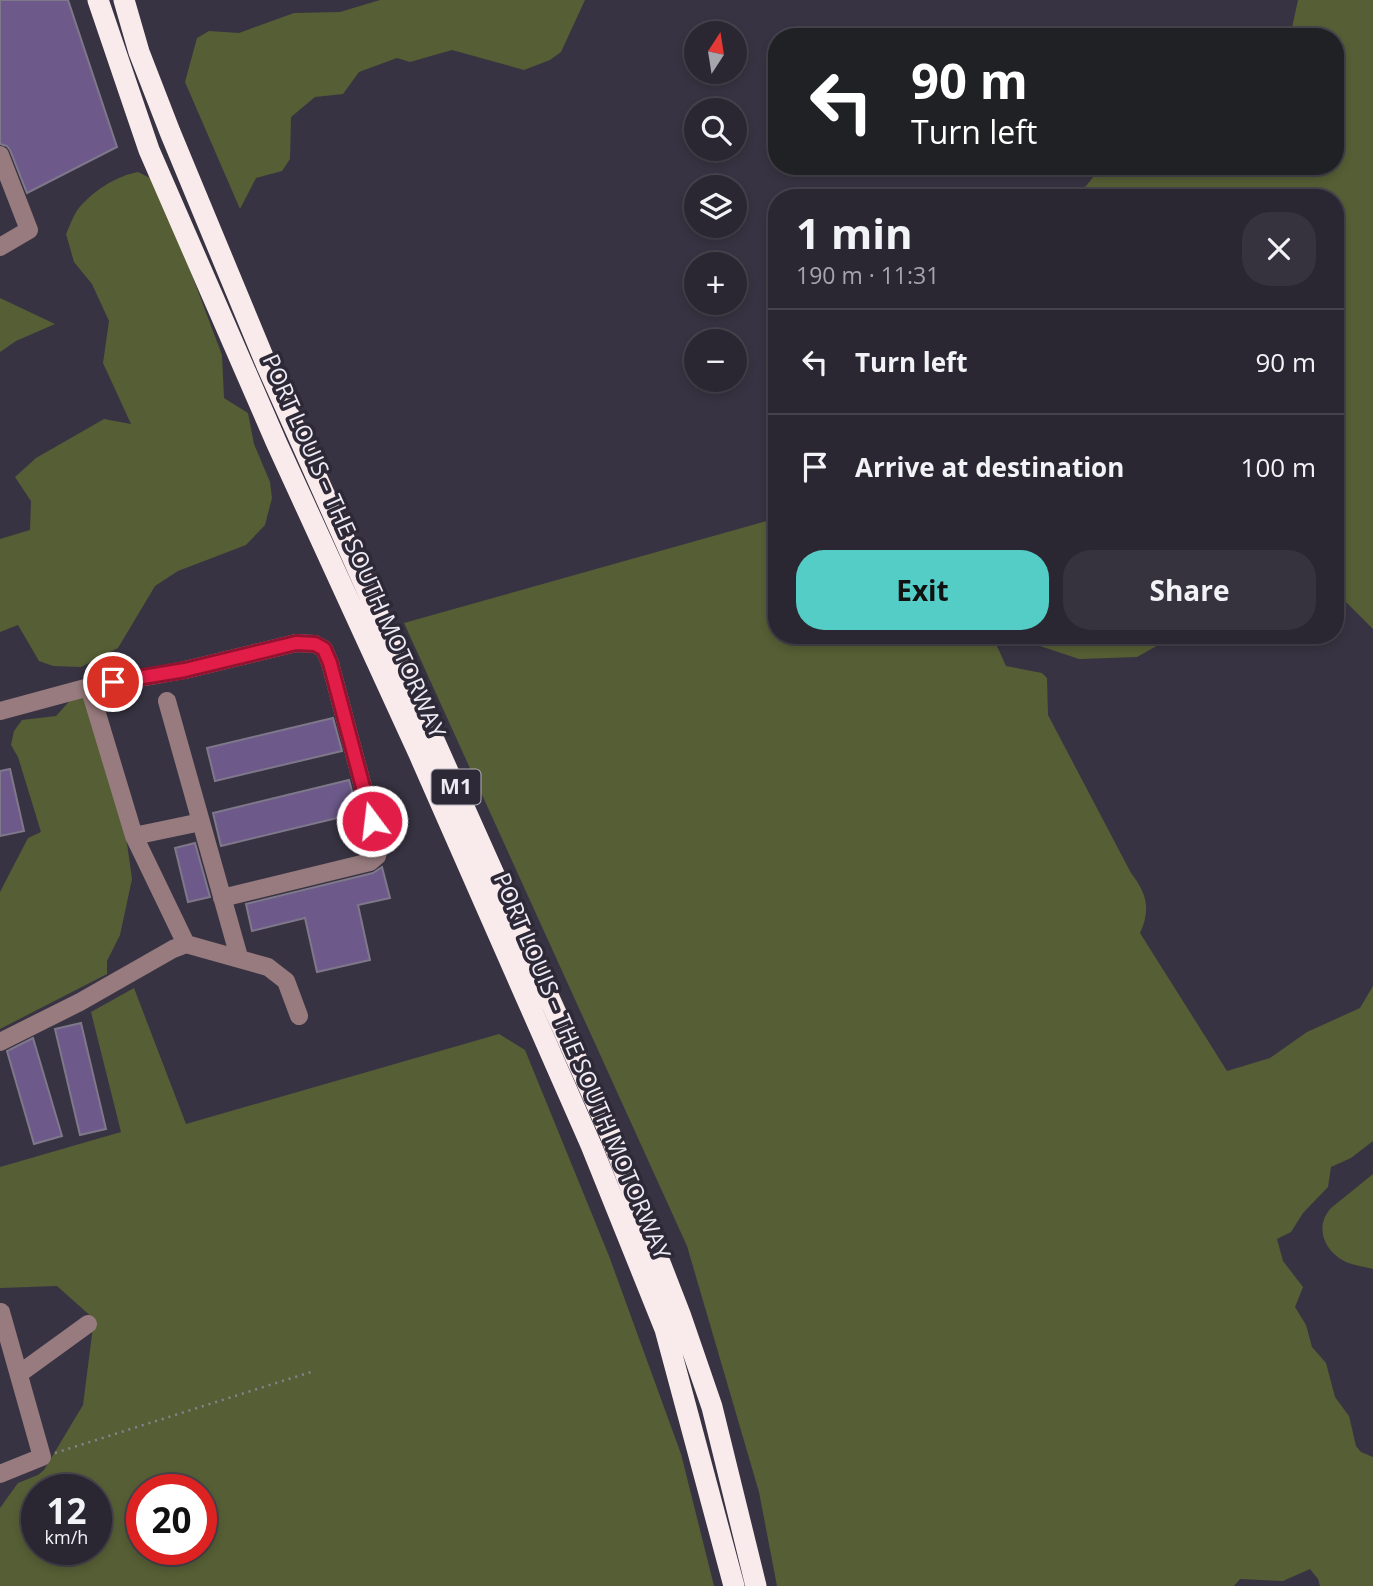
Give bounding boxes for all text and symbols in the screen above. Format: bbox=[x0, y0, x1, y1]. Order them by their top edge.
north arrow bbox=[684, 21, 747, 84]
map controls bbox=[684, 21, 747, 392]
text: 90 m bbox=[911, 47, 1028, 113]
icon: left bbox=[796, 56, 887, 147]
button: search bbox=[684, 98, 747, 161]
text: Turn left bbox=[911, 110, 1037, 153]
button: layers bbox=[684, 175, 747, 238]
text: 1 min bbox=[796, 204, 913, 261]
button: close bbox=[1242, 212, 1316, 286]
button: + bbox=[684, 252, 747, 315]
text: 190 m · 11:31 bbox=[796, 259, 939, 291]
button: − bbox=[684, 329, 747, 392]
icon: left bbox=[796, 343, 834, 381]
text: Turn left bbox=[855, 344, 967, 380]
text: 90 m bbox=[1255, 344, 1316, 380]
street label: PORT LOUIS – THE SOUTH MOTORWAY bbox=[256, 349, 454, 743]
icon: arrive bbox=[796, 448, 834, 486]
text: Arrive at destination bbox=[855, 449, 1124, 485]
text: 100 m bbox=[1241, 449, 1316, 485]
button: Exit bbox=[796, 550, 1049, 630]
button: Share bbox=[1063, 550, 1316, 630]
pin bbox=[83, 652, 143, 712]
icon: arrive bbox=[94, 663, 132, 701]
road number: M1 bbox=[432, 770, 480, 804]
position arrow bbox=[335, 784, 409, 858]
street label: PORT LOUIS – THE SOUTH MOTORWAY bbox=[487, 867, 679, 1264]
speed limit sign: 20 bbox=[126, 1474, 217, 1565]
text: 12 bbox=[46, 1487, 87, 1534]
text: km/h bbox=[45, 1525, 88, 1549]

